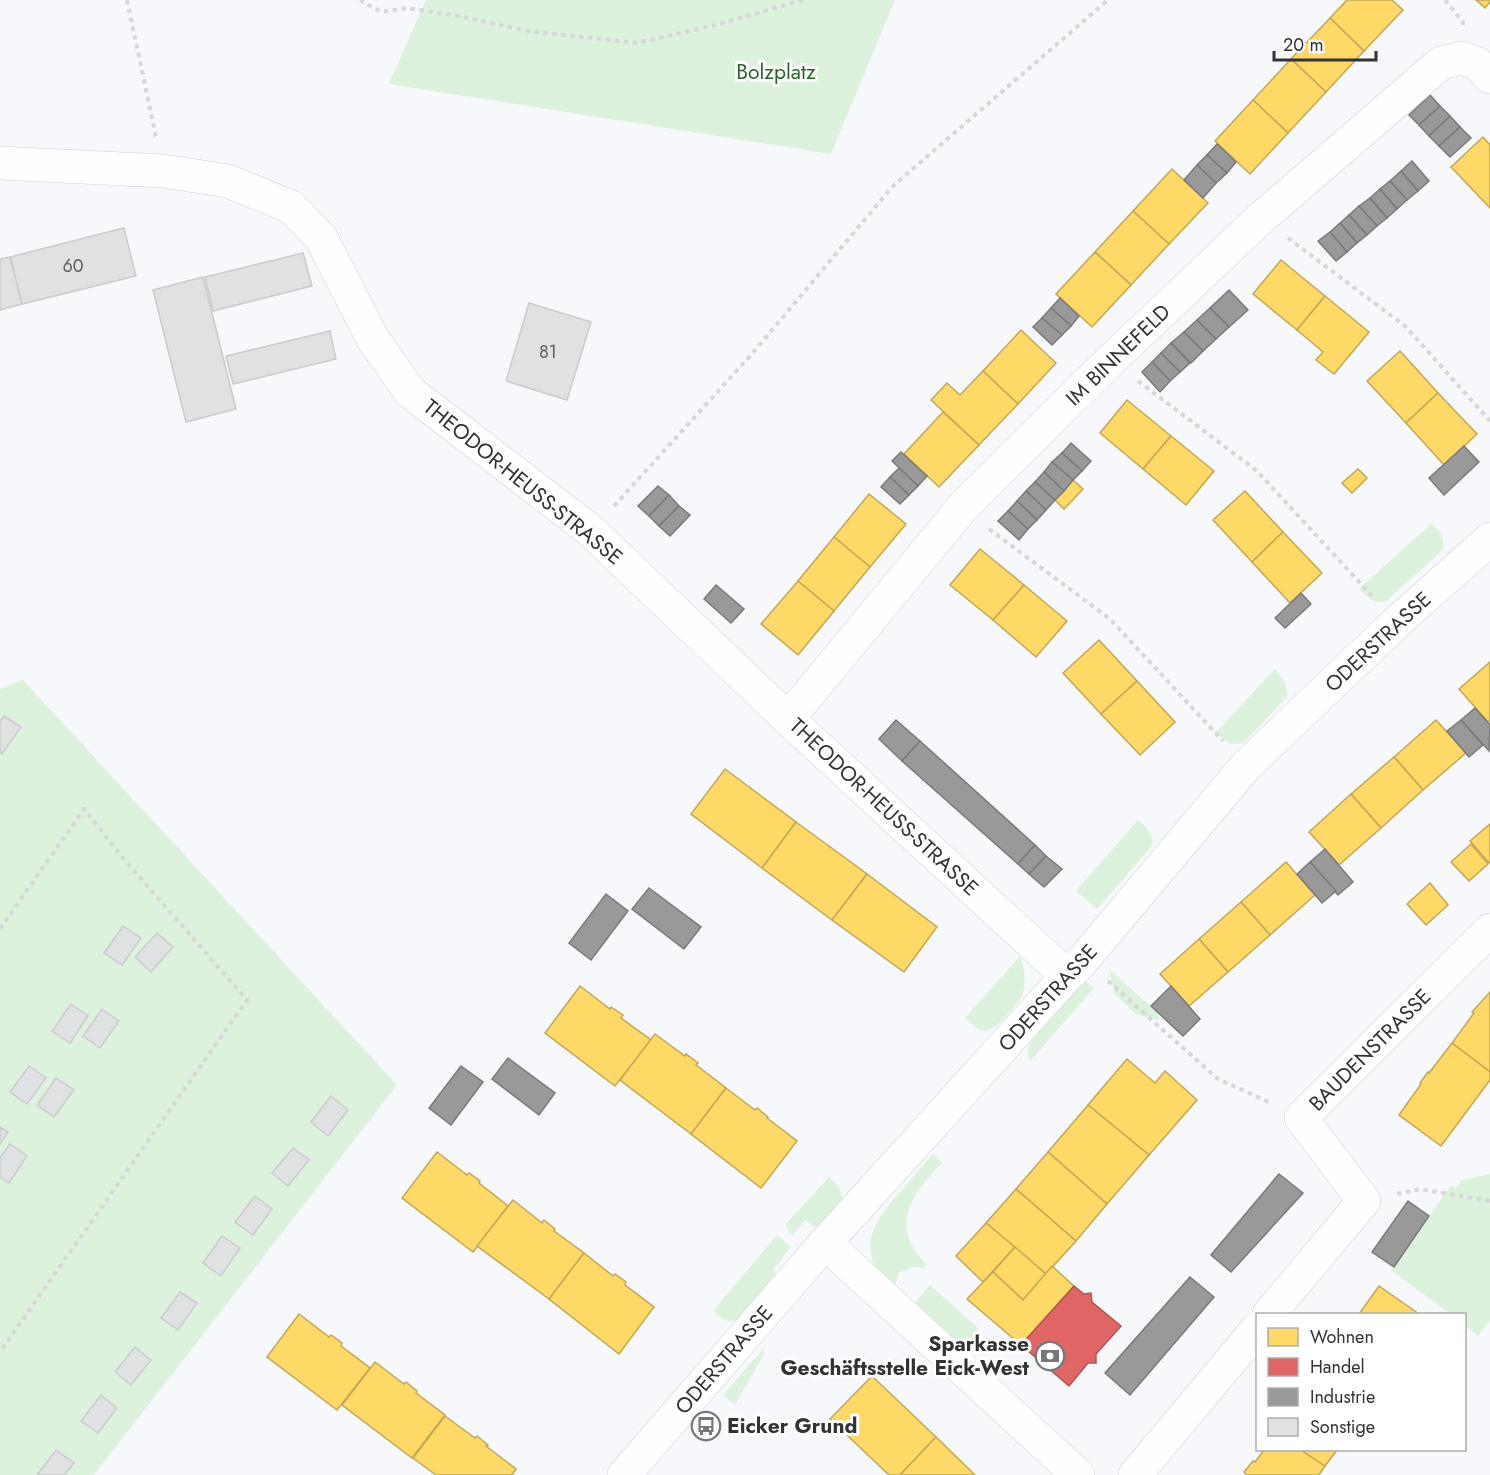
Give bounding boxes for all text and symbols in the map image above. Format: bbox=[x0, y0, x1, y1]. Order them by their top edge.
scale bar bbox=[1274, 24, 1376, 62]
text: 20 m bbox=[1283, 32, 1323, 58]
park label: Bolzplatz bbox=[736, 57, 816, 87]
house number: 60 bbox=[62, 253, 84, 279]
street label: IM BINNEFELD bbox=[1059, 297, 1177, 413]
house number: 81 bbox=[539, 339, 557, 365]
street label: THEODOR-HEUSS-STRASSE bbox=[417, 392, 629, 572]
street label: ODERSTRASSE bbox=[1318, 585, 1438, 699]
street label: THEODOR-HEUSS-STRASSE bbox=[783, 711, 985, 903]
street label: ODERSTRASSE bbox=[991, 938, 1105, 1058]
street label: BAUDENSTRASSE bbox=[1302, 982, 1438, 1118]
street label: ODERSTRASSE bbox=[668, 1299, 780, 1421]
legend bbox=[1256, 1313, 1466, 1451]
text: Wohnen bbox=[1310, 1324, 1374, 1350]
place label: Sparkasse Geschäftsstelle Eick-West bbox=[781, 1329, 1029, 1383]
bank icon: Sparkasse Geschäftsstelle Eick-West bbox=[1034, 1340, 1066, 1372]
text: Handel bbox=[1310, 1354, 1365, 1380]
text: Industrie bbox=[1310, 1384, 1375, 1410]
bus stop icon: Eicker Grund bbox=[690, 1410, 722, 1442]
place label: Eicker Grund bbox=[727, 1411, 857, 1441]
text: Sonstige bbox=[1310, 1414, 1375, 1440]

